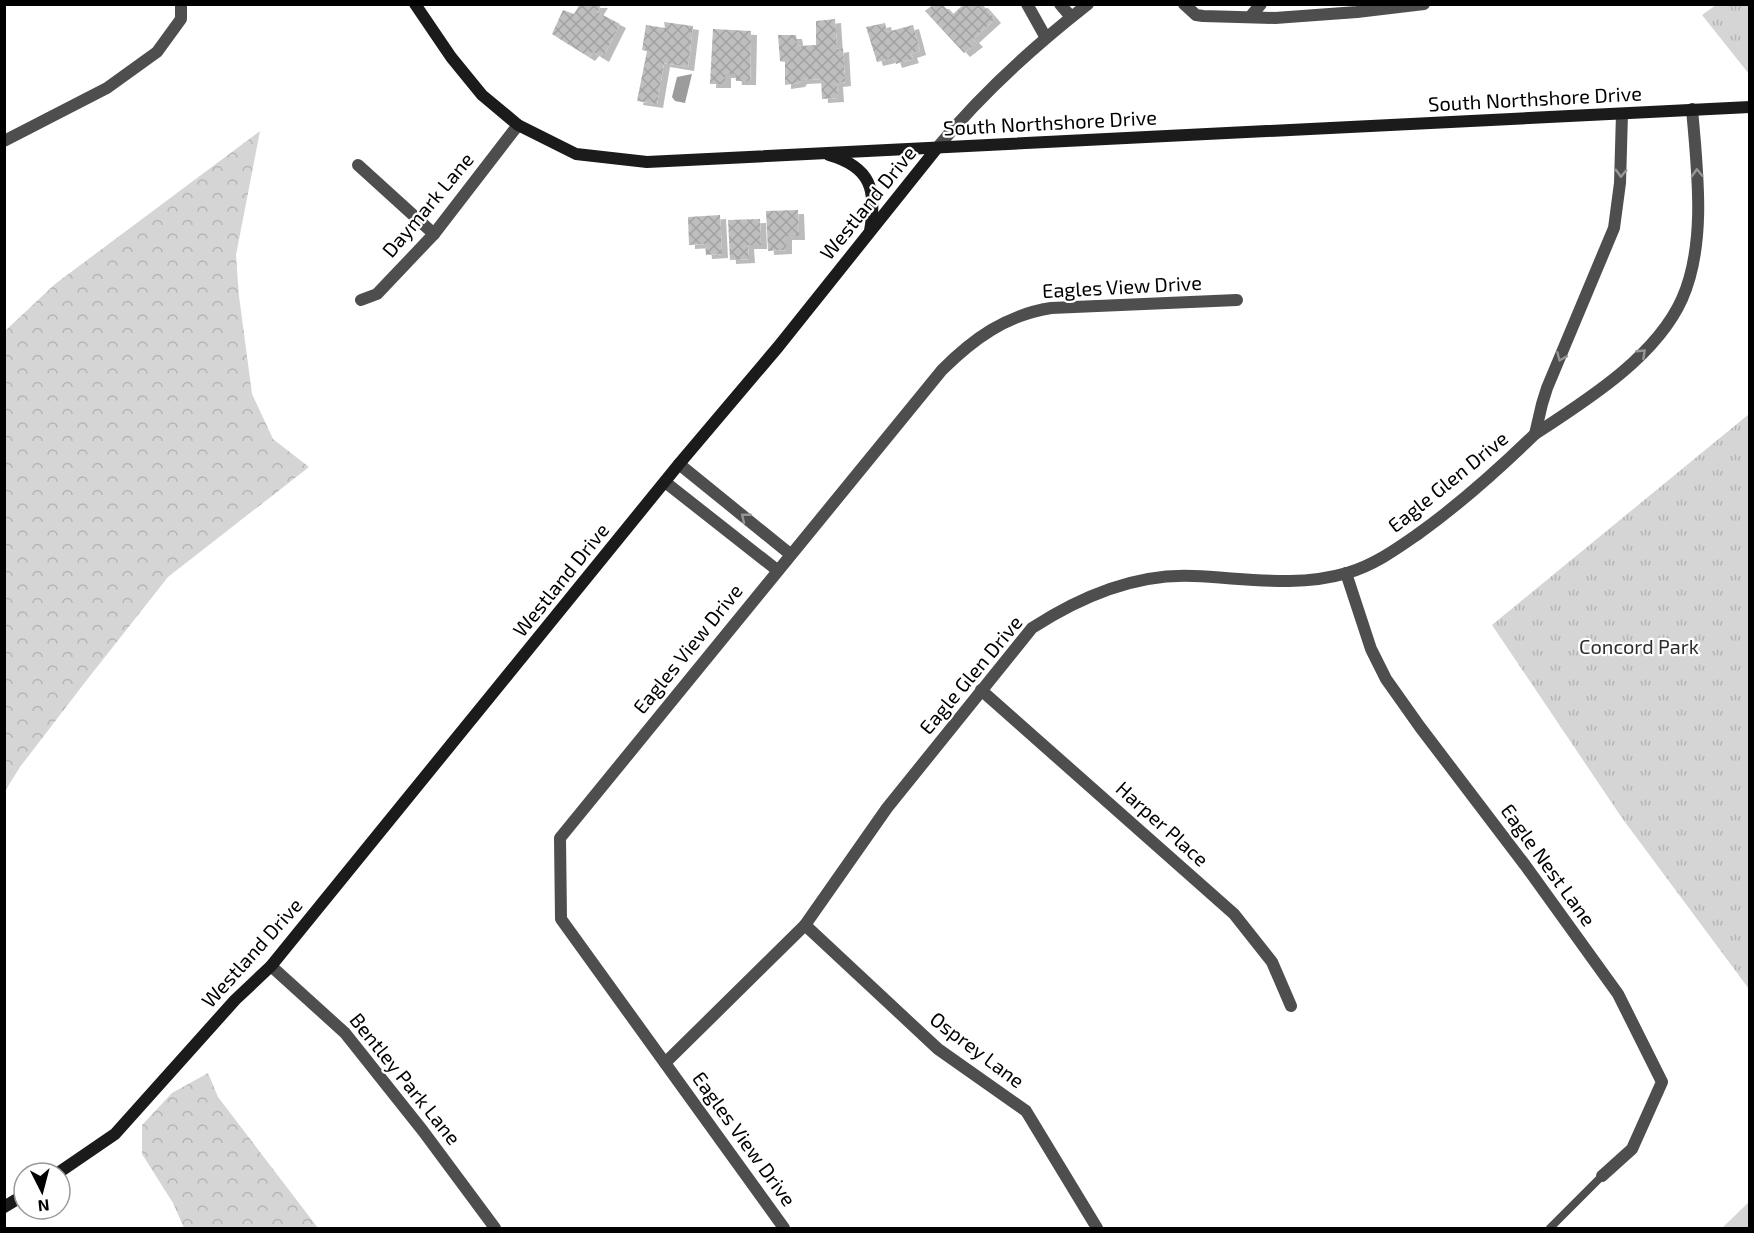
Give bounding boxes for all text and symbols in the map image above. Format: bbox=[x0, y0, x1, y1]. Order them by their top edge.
street label: South Northshore Drive bbox=[1427, 80, 1642, 116]
street label: South Northshore Drive bbox=[942, 104, 1157, 140]
street label: Westland Drive bbox=[814, 141, 920, 264]
street label: Daymark Lane bbox=[376, 147, 478, 262]
one-way arrow bbox=[1614, 168, 1627, 177]
one-way arrow bbox=[1691, 169, 1703, 178]
street label: Eagles View Drive bbox=[1041, 270, 1202, 302]
one-way arrow bbox=[1636, 349, 1646, 360]
one-way arrow bbox=[1556, 350, 1568, 361]
street label: Eagle Glen Drive bbox=[1383, 426, 1512, 537]
one-way arrow bbox=[741, 514, 752, 525]
street label: Westland Drive bbox=[507, 518, 613, 641]
street label: Eagles View Drive bbox=[628, 579, 747, 718]
street label: Eagle Glen Drive bbox=[914, 610, 1027, 738]
park label: Concord Park bbox=[1579, 634, 1699, 658]
street label: Harper Place bbox=[1112, 776, 1214, 871]
street label: Eagle Nest Lane bbox=[1496, 799, 1601, 930]
street label: Westland Drive bbox=[196, 893, 307, 1012]
street label: Osprey Lane bbox=[926, 1006, 1029, 1092]
street label: Bentley Park Lane bbox=[345, 1008, 466, 1149]
street label: Eagles View Drive bbox=[688, 1067, 802, 1210]
north arrow bbox=[12, 1161, 72, 1221]
text: N bbox=[37, 1196, 50, 1216]

